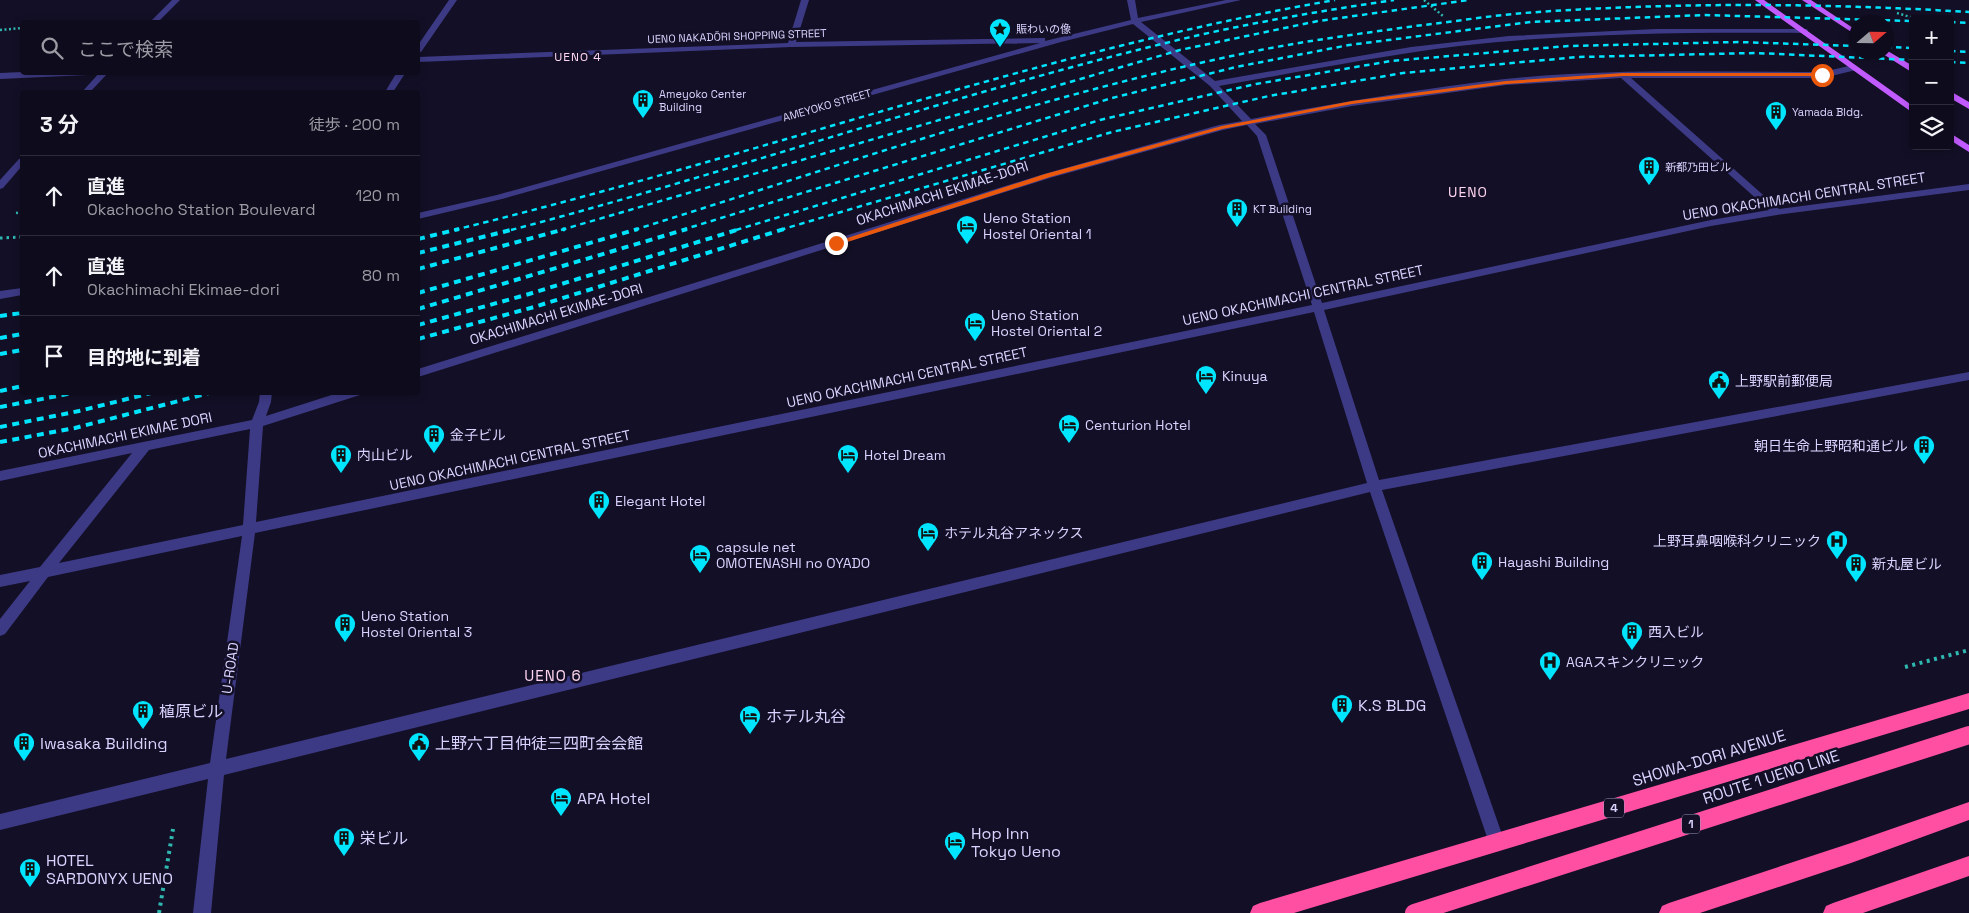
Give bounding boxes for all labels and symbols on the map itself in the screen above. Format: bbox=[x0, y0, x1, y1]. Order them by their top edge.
north arrow bbox=[1849, 15, 1894, 60]
place icon: 賑わいの像 bbox=[988, 17, 1012, 48]
place label: 賑わいの像 bbox=[1016, 22, 1071, 36]
street label: UENO NAKADŌRI SHOPPING STREET bbox=[647, 26, 827, 46]
district label: UENO 4 bbox=[554, 49, 602, 65]
route start bbox=[1811, 64, 1834, 87]
street label: AMEYOKO STREET bbox=[781, 85, 873, 124]
place label: Ameyoko Center Building bbox=[659, 87, 746, 114]
building icon: Ameyoko Center Building bbox=[631, 88, 655, 119]
building icon: Yamada Bldg. bbox=[1764, 100, 1788, 131]
place label: Yamada Bldg. bbox=[1792, 105, 1863, 119]
building icon: 新都乃田ビル bbox=[1637, 155, 1661, 186]
street label: OKACHIMACHI EKIMAE-DORI bbox=[854, 157, 1030, 229]
place label: 新都乃田ビル bbox=[1665, 160, 1731, 174]
street label: UENO OKACHIMACHI CENTRAL STREET bbox=[1681, 168, 1927, 224]
district label: UENO bbox=[1448, 183, 1488, 201]
building icon: KT Building bbox=[1225, 197, 1249, 228]
place label: KT Building bbox=[1253, 202, 1312, 216]
place label: Ueno Station Hostel Oriental 1 bbox=[983, 209, 1092, 243]
hotel icon: Ueno Station Hostel Oriental 1 bbox=[955, 214, 979, 245]
route end bbox=[825, 232, 848, 255]
street label: UENO OKACHIMACHI CENTRAL STREET bbox=[1181, 261, 1425, 329]
street label: OKACHIMACHI EKIMAE-DORI bbox=[467, 279, 645, 349]
place label: Ueno Station Hostel Oriental 2 bbox=[991, 306, 1102, 340]
hotel icon: Ueno Station Hostel Oriental 2 bbox=[963, 311, 987, 342]
street label: UENO OKACHIMACHI CENTRAL STREET bbox=[785, 343, 1029, 411]
hotel icon: Kinuya bbox=[1194, 364, 1218, 395]
place label: Kinuya bbox=[1222, 367, 1268, 385]
public building icon: 上野駅前郵便局 bbox=[1707, 369, 1731, 400]
place label: 上野駅前郵便局 bbox=[1735, 372, 1833, 390]
street label: OKACHIMACHI EKIMAE DORI bbox=[36, 408, 214, 462]
hotel icon: Centurion Hotel bbox=[1057, 413, 1081, 444]
place label: Centurion Hotel bbox=[1085, 416, 1191, 434]
building icon: 金子ビル bbox=[422, 423, 446, 454]
street label: UENO OKACHIMACHI CENTRAL STREET bbox=[388, 426, 632, 494]
place label: 金子ビル bbox=[450, 426, 506, 444]
building icon: 朝日生命上野昭和通ビル bbox=[1912, 434, 1936, 465]
place label: 朝日生命上野昭和通ビル bbox=[1754, 437, 1908, 455]
building icon: 内山ビル bbox=[329, 443, 353, 474]
hotel icon: Hotel Dream bbox=[836, 443, 860, 474]
place label: 内山ビル bbox=[357, 446, 413, 464]
place label: Hotel Dream bbox=[864, 446, 946, 464]
building icon: Elegant Hotel bbox=[587, 489, 611, 520]
place label: Elegant Hotel bbox=[615, 492, 706, 510]
hotel icon: ホテル丸谷アネックス bbox=[916, 521, 940, 552]
place label: ホテル丸谷アネックス bbox=[944, 524, 1084, 542]
hospital icon: 上野耳鼻咽喉科クリニック bbox=[1825, 529, 1849, 560]
place label: 上野耳鼻咽喉科クリニック bbox=[1653, 532, 1821, 550]
place label: capsule net OMOTENASHI no OYADO bbox=[716, 538, 870, 572]
hotel icon: capsule net OMOTENASHI no OYADO bbox=[688, 543, 712, 574]
building icon: Hayashi Building bbox=[1470, 550, 1494, 581]
building icon: 新丸屋ビル bbox=[1844, 552, 1868, 583]
place label: Hayashi Building bbox=[1498, 553, 1609, 571]
place label: 新丸屋ビル bbox=[1872, 555, 1942, 573]
place label: Ueno Station Hostel Oriental 3 bbox=[361, 607, 472, 641]
building icon: Ueno Station Hostel Oriental 3 bbox=[333, 612, 357, 643]
building icon: 西入ビル bbox=[1620, 620, 1644, 651]
place label: 西入ビル bbox=[1648, 623, 1704, 641]
street label: U-ROAD bbox=[217, 641, 243, 695]
hospital icon: AGAスキンクリニック bbox=[1538, 650, 1562, 681]
place label: AGAスキンクリニック bbox=[1566, 653, 1704, 671]
district label: UENO 6 bbox=[524, 666, 582, 685]
building icon: K.S BLDG bbox=[1330, 693, 1354, 724]
place label: K.S BLDG bbox=[1358, 695, 1426, 716]
building icon: 植原ビル bbox=[131, 699, 155, 730]
place label: 植原ビル bbox=[159, 701, 223, 722]
hotel icon: ホテル丸谷 bbox=[738, 704, 762, 735]
place label: ホテル丸谷 bbox=[766, 706, 846, 727]
street label: SHOWA-DORI AVENUE bbox=[1630, 725, 1788, 791]
building icon: Iwasaka Building bbox=[12, 731, 36, 762]
public building icon: 上野六丁目仲徒三四町会会館 bbox=[407, 731, 431, 762]
place label: Iwasaka Building bbox=[40, 733, 168, 754]
place label: 上野六丁目仲徒三四町会会館 bbox=[435, 733, 643, 754]
street label: ROUTE 1 UENO LINE bbox=[1700, 745, 1842, 809]
hotel icon: APA Hotel bbox=[549, 786, 573, 817]
place label: APA Hotel bbox=[577, 788, 650, 809]
road number: 4 bbox=[1604, 798, 1624, 818]
road number: 1 bbox=[1682, 814, 1700, 834]
place label: Hop Inn Tokyo Ueno bbox=[971, 823, 1061, 862]
building icon: 栄ビル bbox=[332, 826, 356, 857]
place label: 栄ビル bbox=[360, 828, 408, 849]
hotel icon: Hop Inn Tokyo Ueno bbox=[943, 830, 967, 861]
place label: HOTEL SARDONYX UENO bbox=[46, 850, 173, 889]
building icon: HOTEL SARDONYX UENO bbox=[18, 857, 42, 888]

